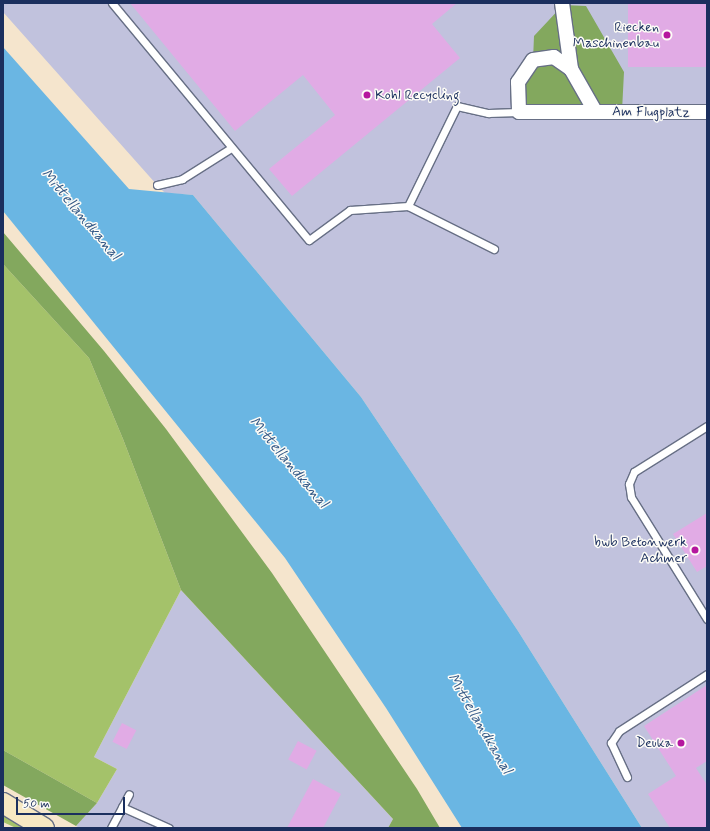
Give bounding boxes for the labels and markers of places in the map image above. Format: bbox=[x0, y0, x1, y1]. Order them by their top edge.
place label: Riecken Maschinenbau bbox=[573, 19, 659, 52]
marker: Riecken Maschinenbau bbox=[662, 30, 672, 40]
place label: Kohl Recycling bbox=[375, 87, 459, 103]
marker: Kohl Recycling bbox=[362, 90, 372, 100]
place label: bwb Betonwerk Achmer bbox=[594, 534, 687, 566]
marker: bwb Betonwerk Achmer bbox=[690, 545, 700, 555]
place label: Deuka bbox=[636, 735, 673, 751]
marker: Deuka bbox=[676, 738, 686, 748]

